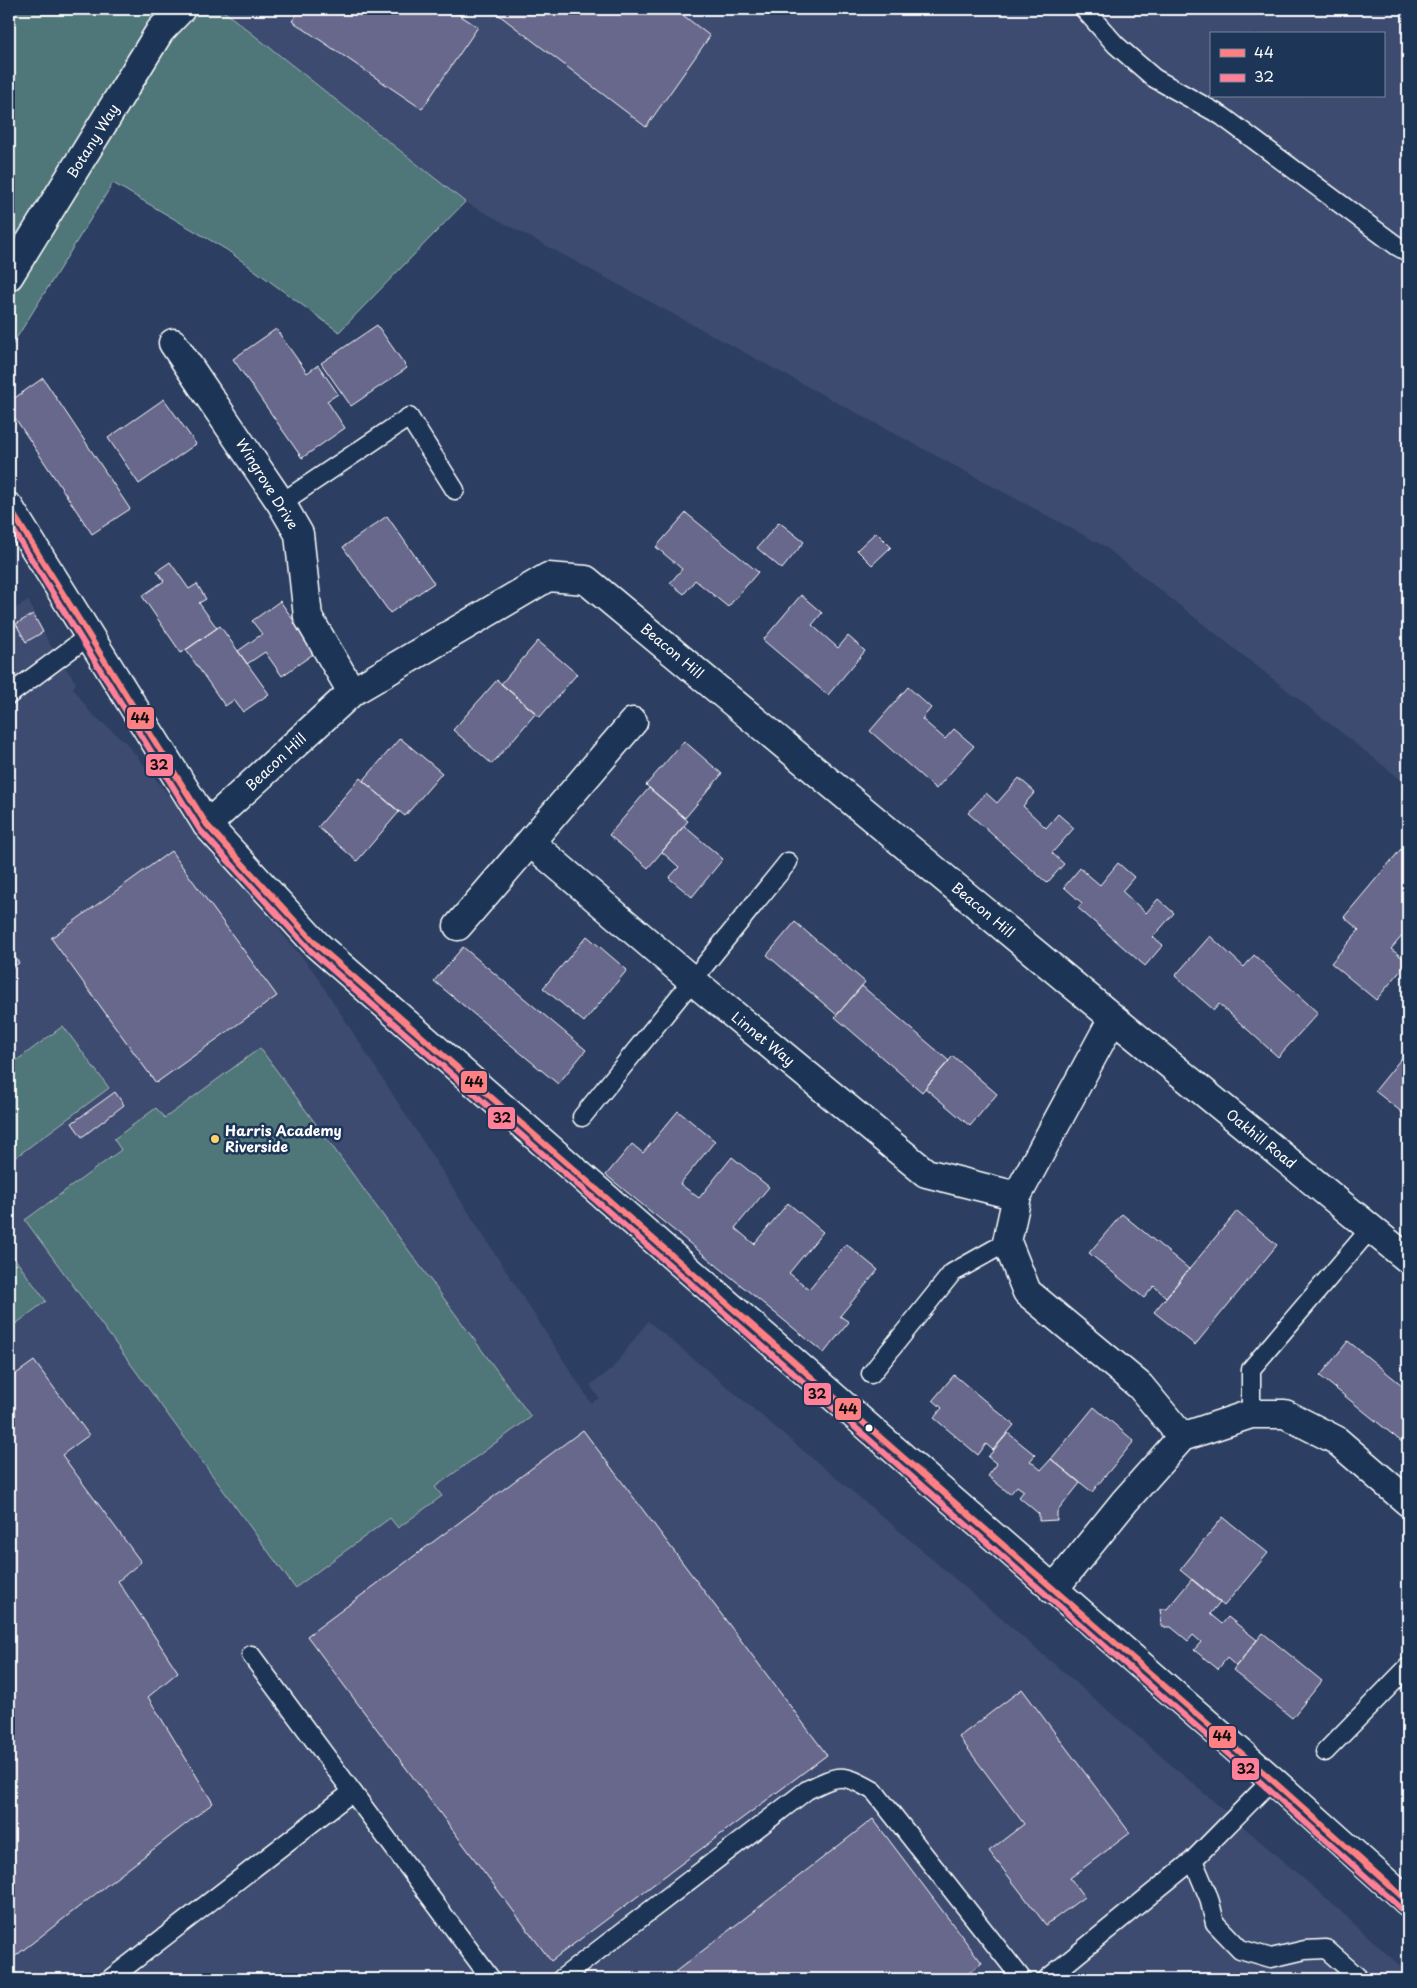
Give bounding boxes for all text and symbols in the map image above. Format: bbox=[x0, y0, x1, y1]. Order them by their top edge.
legend bbox=[1210, 32, 1384, 98]
text: 44 bbox=[1254, 40, 1274, 63]
text: 32 bbox=[1254, 64, 1274, 87]
street label: Botany Way bbox=[61, 100, 124, 182]
street label: Wingrove Drive bbox=[231, 434, 304, 533]
street label: Beacon Hill bbox=[636, 618, 708, 683]
line badge: 44 bbox=[126, 706, 155, 730]
text: 44 bbox=[130, 707, 150, 728]
street label: Beacon Hill bbox=[241, 728, 311, 795]
line badge: 32 bbox=[145, 753, 174, 777]
text: 32 bbox=[150, 754, 169, 775]
street label: Beacon Hill bbox=[947, 877, 1019, 942]
street label: Linnet Way bbox=[727, 1007, 799, 1071]
line badge: 44 bbox=[460, 1070, 488, 1094]
text: 44 bbox=[464, 1071, 484, 1092]
street label: Oakhill Road bbox=[1222, 1104, 1301, 1173]
line badge: 32 bbox=[487, 1106, 516, 1130]
text: 32 bbox=[493, 1107, 512, 1128]
place label: Harris Academy Riverside bbox=[225, 1120, 342, 1157]
marker: Harris Academy Riverside bbox=[209, 1133, 221, 1145]
line badge: 32 bbox=[803, 1382, 832, 1406]
text: 32 bbox=[808, 1383, 827, 1404]
line badge: 44 bbox=[834, 1397, 862, 1421]
text: 44 bbox=[838, 1398, 858, 1419]
unlabelled marker bbox=[864, 1423, 874, 1433]
line badge: 44 bbox=[1208, 1725, 1237, 1749]
text: 44 bbox=[1212, 1725, 1232, 1746]
line badge: 32 bbox=[1231, 1757, 1260, 1781]
text: 32 bbox=[1237, 1758, 1256, 1779]

